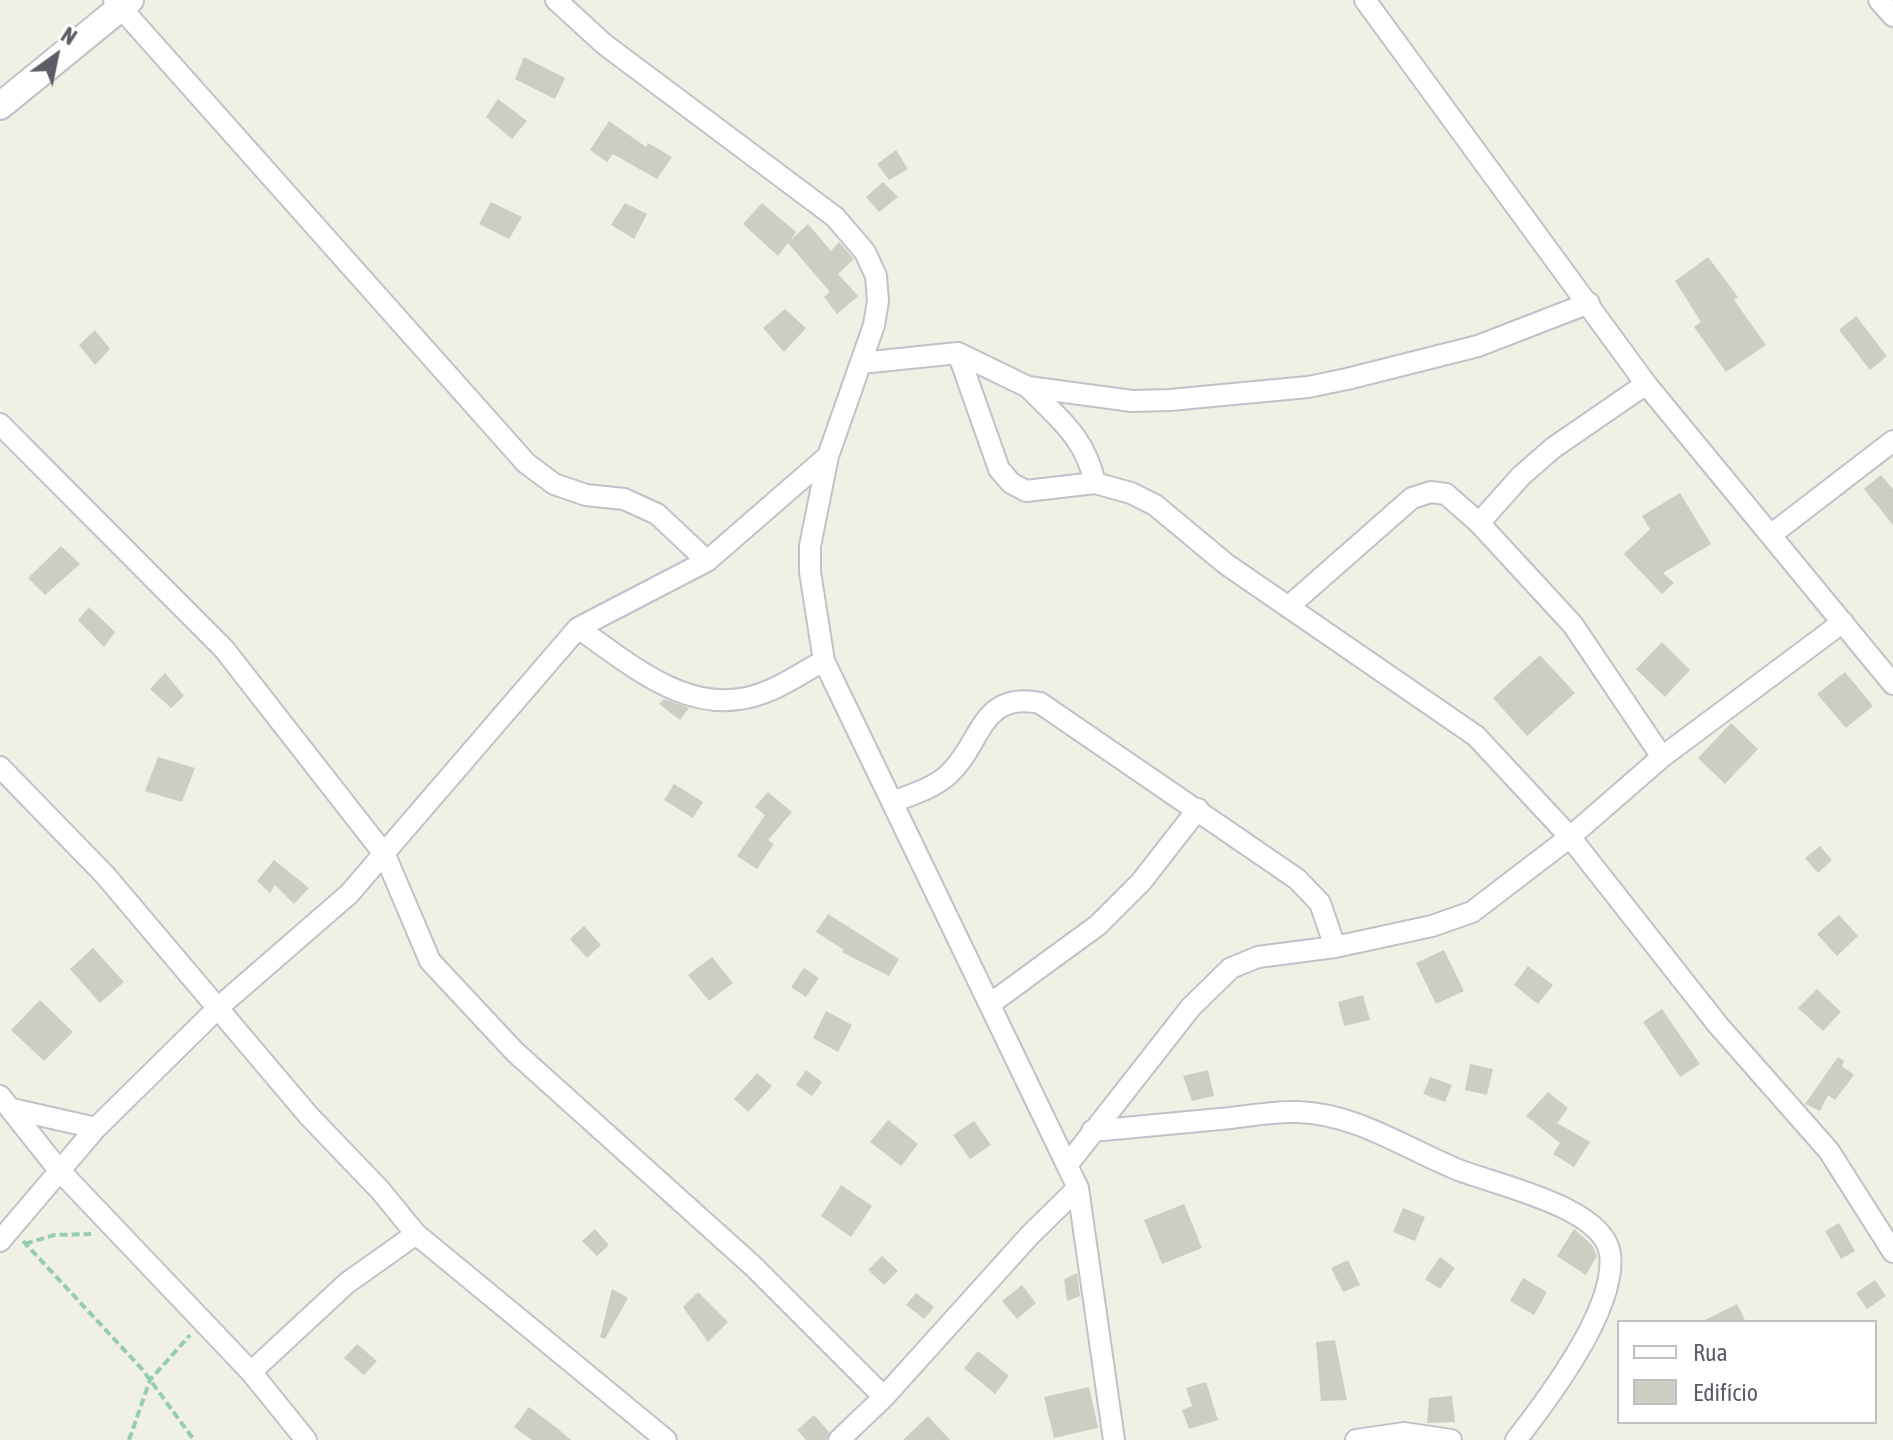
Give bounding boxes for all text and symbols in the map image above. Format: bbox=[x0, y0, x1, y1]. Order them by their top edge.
north arrow bbox=[16, 16, 96, 96]
text: N bbox=[57, 21, 82, 50]
legend bbox=[1617, 1320, 1877, 1424]
text: Rua bbox=[1693, 1339, 1728, 1366]
text: Edifício bbox=[1693, 1379, 1758, 1406]

